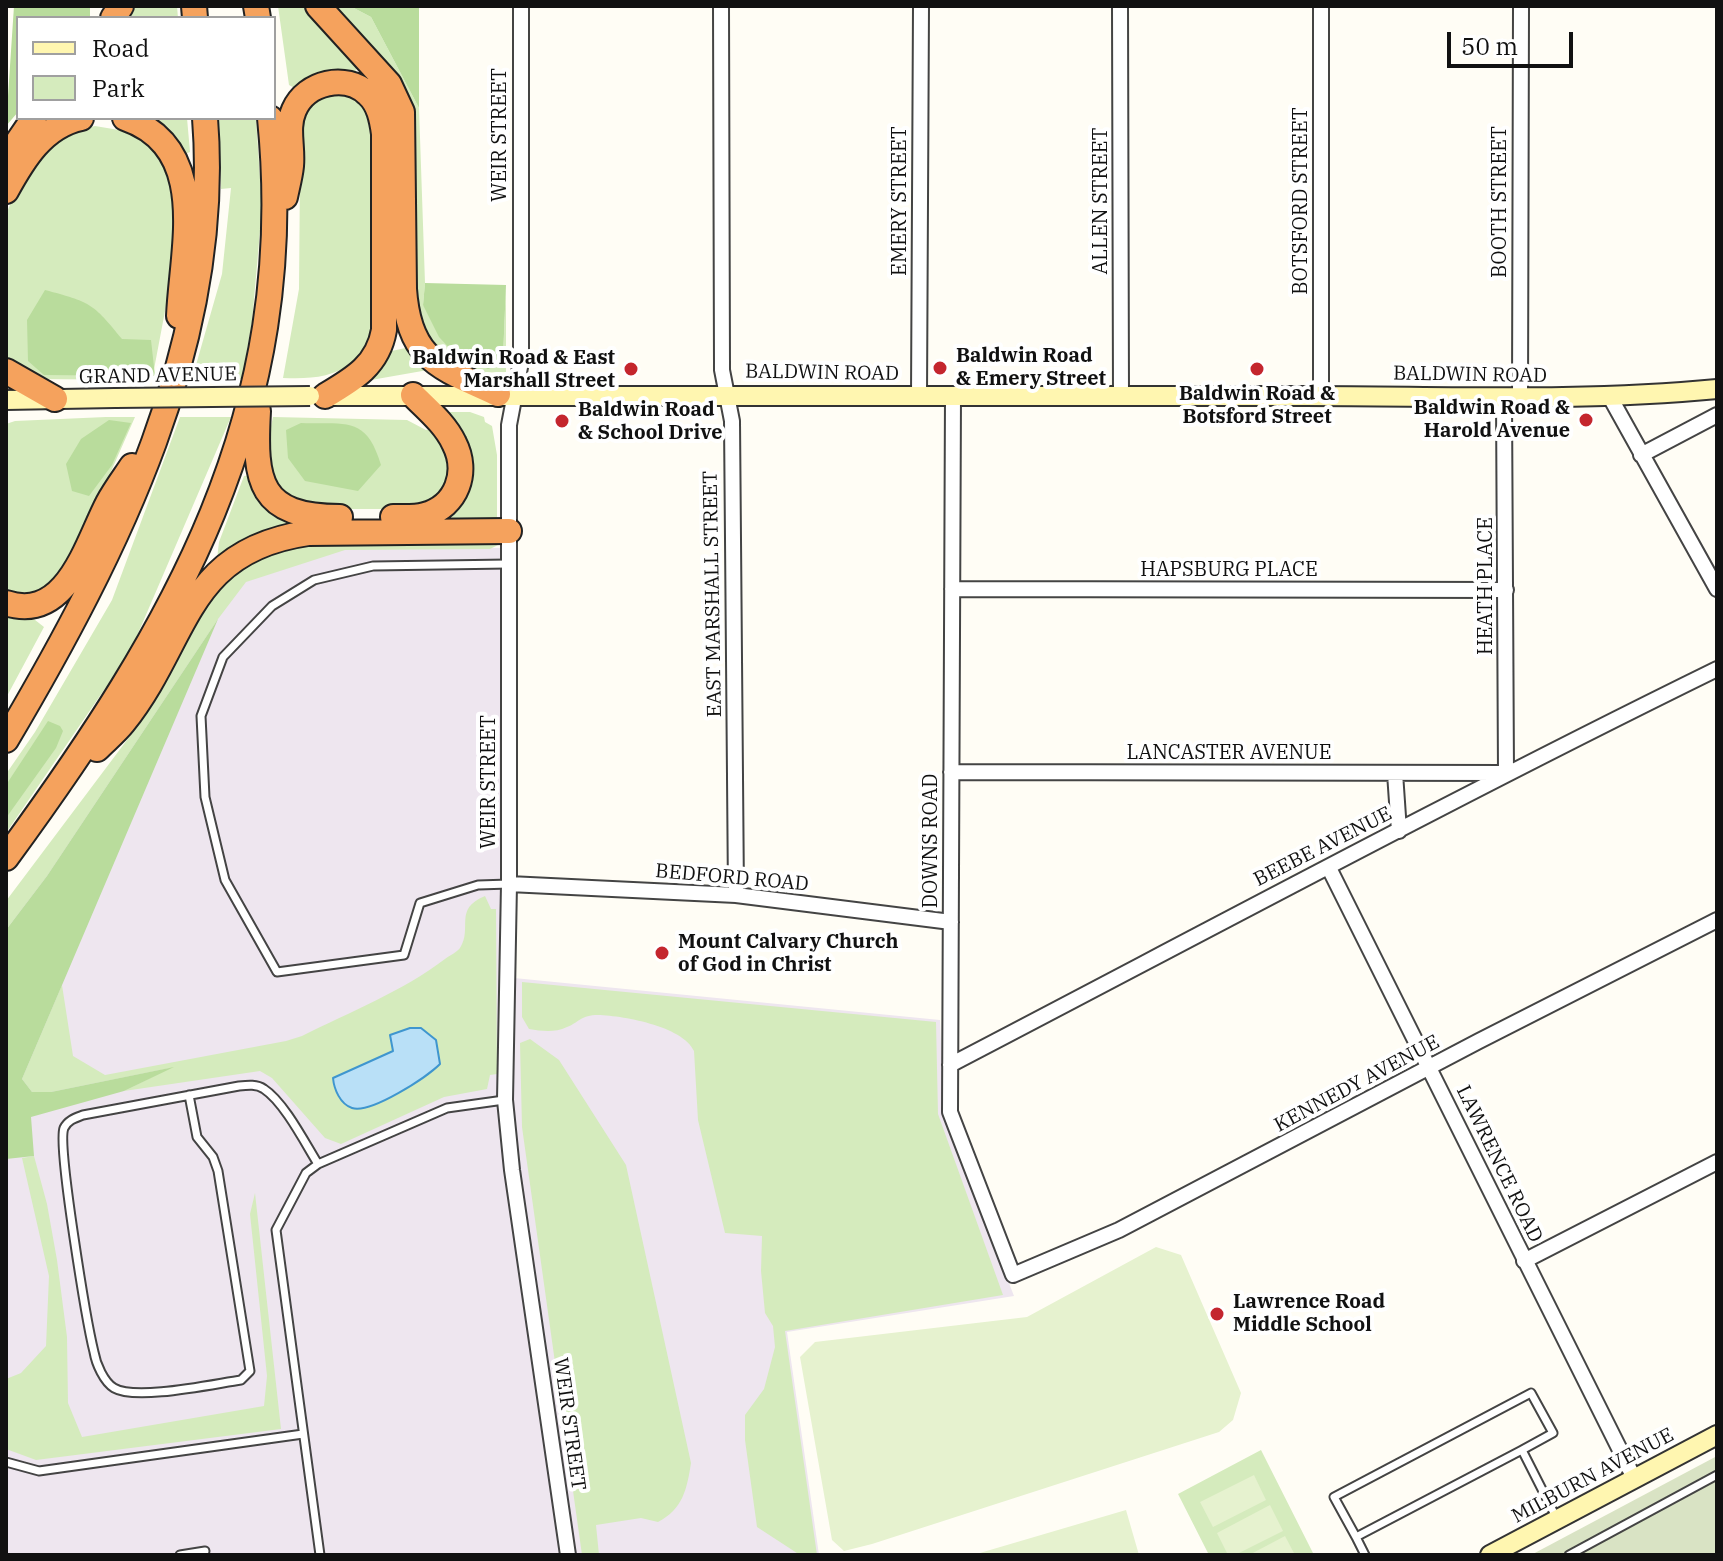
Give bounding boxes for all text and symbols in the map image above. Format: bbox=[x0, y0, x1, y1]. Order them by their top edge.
legend bbox=[16, 16, 276, 120]
scale bar bbox=[1451, 16, 1577, 66]
text: 50 m bbox=[1461, 30, 1518, 62]
text: Road bbox=[92, 32, 149, 64]
street label: WEIR STREET bbox=[488, 68, 512, 202]
text: Park bbox=[92, 72, 144, 104]
street label: BOTSFORD STREET bbox=[1289, 107, 1313, 295]
street label: EMERY STREET bbox=[888, 126, 912, 276]
street label: BOOTH STREET bbox=[1488, 126, 1512, 278]
street label: ALLEN STREET bbox=[1089, 127, 1113, 275]
place label: Baldwin Road & Emery Street bbox=[956, 344, 1106, 391]
place label: Baldwin Road & East Marshall Street bbox=[412, 346, 615, 393]
marker: Baldwin Road & Emery Street bbox=[931, 359, 949, 377]
marker: Baldwin Road & East Marshall Street bbox=[622, 360, 640, 378]
street label: BALDWIN ROAD bbox=[745, 360, 899, 386]
marker: Baldwin Road & Botsford Street bbox=[1248, 360, 1266, 378]
street label: BALDWIN ROAD bbox=[1393, 362, 1547, 388]
street label: GRAND AVENUE bbox=[79, 363, 237, 389]
place label: Baldwin Road & Botsford Street bbox=[1179, 382, 1335, 429]
place label: Baldwin Road & Harold Avenue bbox=[1414, 396, 1570, 443]
place label: Baldwin Road & School Drive bbox=[578, 398, 722, 445]
marker: Baldwin Road & Harold Avenue bbox=[1577, 411, 1595, 429]
marker: Baldwin Road & School Drive bbox=[553, 412, 571, 430]
street label: EAST MARSHALL STREET bbox=[699, 471, 727, 717]
street label: HEATH PLACE bbox=[1474, 517, 1498, 655]
street label: HAPSBURG PLACE bbox=[1140, 558, 1318, 582]
street label: WEIR STREET bbox=[477, 715, 501, 849]
street label: LANCASTER AVENUE bbox=[1126, 741, 1332, 765]
street label: DOWNS ROAD bbox=[919, 774, 943, 908]
street label: BEEBE AVENUE bbox=[1250, 802, 1396, 892]
street label: BEDFORD ROAD bbox=[654, 859, 810, 897]
place label: Mount Calvary Church of God in Christ bbox=[678, 930, 899, 977]
marker: Mount Calvary Church of God in Christ bbox=[653, 944, 671, 962]
street label: KENNEDY AVENUE bbox=[1270, 1030, 1444, 1138]
street label: LAWRENCE ROAD bbox=[1451, 1082, 1547, 1246]
place label: Lawrence Road Middle School bbox=[1233, 1290, 1385, 1337]
marker: Lawrence Road Middle School bbox=[1208, 1305, 1226, 1323]
street label: WEIR STREET bbox=[548, 1356, 590, 1492]
street label: MILBURN AVENUE bbox=[1508, 1423, 1678, 1529]

